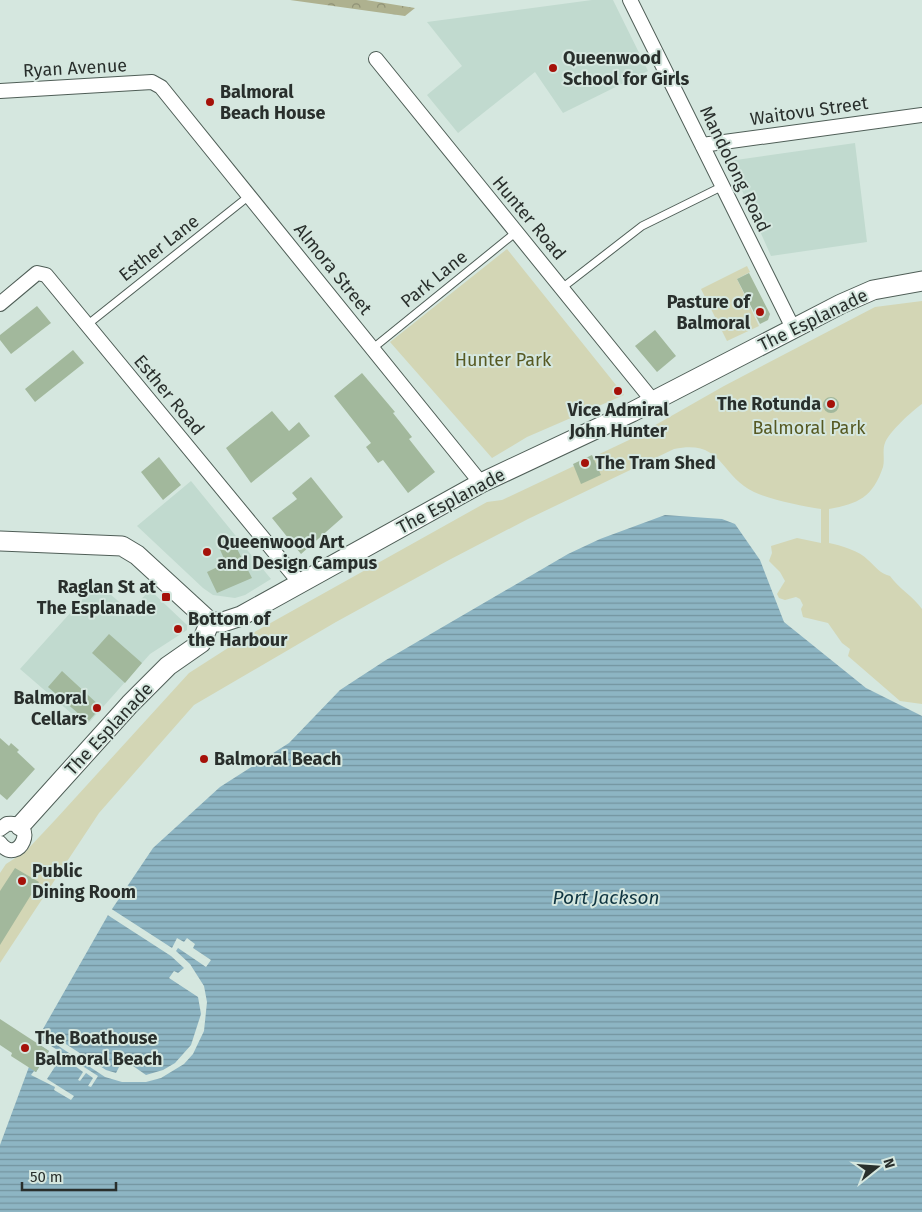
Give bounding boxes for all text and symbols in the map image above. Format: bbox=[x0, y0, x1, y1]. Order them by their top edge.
place label: Queenwood School for Girls bbox=[563, 47, 689, 90]
street label: Ryan Avenue bbox=[22, 54, 128, 82]
marker: Queenwood School for Girls bbox=[547, 62, 559, 74]
place label: Balmoral Beach House bbox=[220, 81, 325, 124]
street label: Waitovu Street bbox=[749, 92, 870, 130]
marker: Balmoral Beach House bbox=[204, 96, 216, 108]
street label: Mandolong Road bbox=[695, 102, 775, 236]
street label: Hunter Road bbox=[488, 172, 570, 264]
street label: Esther Lane bbox=[115, 210, 203, 286]
street label: Almora Street bbox=[289, 219, 377, 320]
street label: Park Lane bbox=[396, 246, 472, 312]
street label: The Esplanade bbox=[755, 284, 871, 356]
place label: Pasture of Balmoral bbox=[667, 291, 752, 334]
marker: Pasture of Balmoral bbox=[754, 306, 766, 318]
park label: Hunter Park bbox=[455, 349, 552, 371]
street label: Esther Road bbox=[129, 350, 209, 440]
marker: Vice Admiral John Hunter bbox=[612, 385, 624, 397]
place label: The Rotunda bbox=[717, 393, 821, 415]
marker: The Rotunda bbox=[825, 398, 837, 410]
place label: Vice Admiral John Hunter bbox=[566, 399, 669, 442]
park label: Balmoral Park bbox=[752, 417, 866, 439]
place label: The Tram Shed bbox=[595, 452, 716, 474]
marker: The Tram Shed bbox=[579, 457, 591, 469]
street label: The Esplanade bbox=[393, 463, 509, 539]
place label: Queenwood Art and Design Campus bbox=[217, 531, 378, 574]
marker: Queenwood Art and Design Campus bbox=[201, 546, 213, 558]
place label: Raglan St at The Esplanade bbox=[37, 576, 157, 619]
marker: Raglan St at The Esplanade bbox=[160, 591, 172, 603]
place label: Bottom of the Harbour bbox=[188, 608, 288, 651]
marker: Bottom of the Harbour bbox=[172, 623, 184, 635]
street label: The Esplanade bbox=[60, 678, 158, 780]
place label: Balmoral Cellars bbox=[14, 687, 88, 730]
marker: Balmoral Cellars bbox=[91, 702, 103, 714]
place label: Balmoral Beach bbox=[214, 748, 341, 770]
marker: Balmoral Beach bbox=[198, 753, 210, 765]
place label: Public Dining Room bbox=[32, 860, 136, 903]
marker: Public Dining Room bbox=[16, 875, 28, 887]
water label: Port Jackson bbox=[553, 886, 659, 909]
place label: The Boathouse Balmoral Beach bbox=[35, 1027, 162, 1070]
marker: The Boathouse Balmoral Beach bbox=[19, 1042, 31, 1054]
north arrow bbox=[852, 1142, 902, 1192]
text: N bbox=[879, 1156, 898, 1170]
scale bar bbox=[22, 1160, 116, 1192]
text: 50 m bbox=[30, 1168, 63, 1186]

